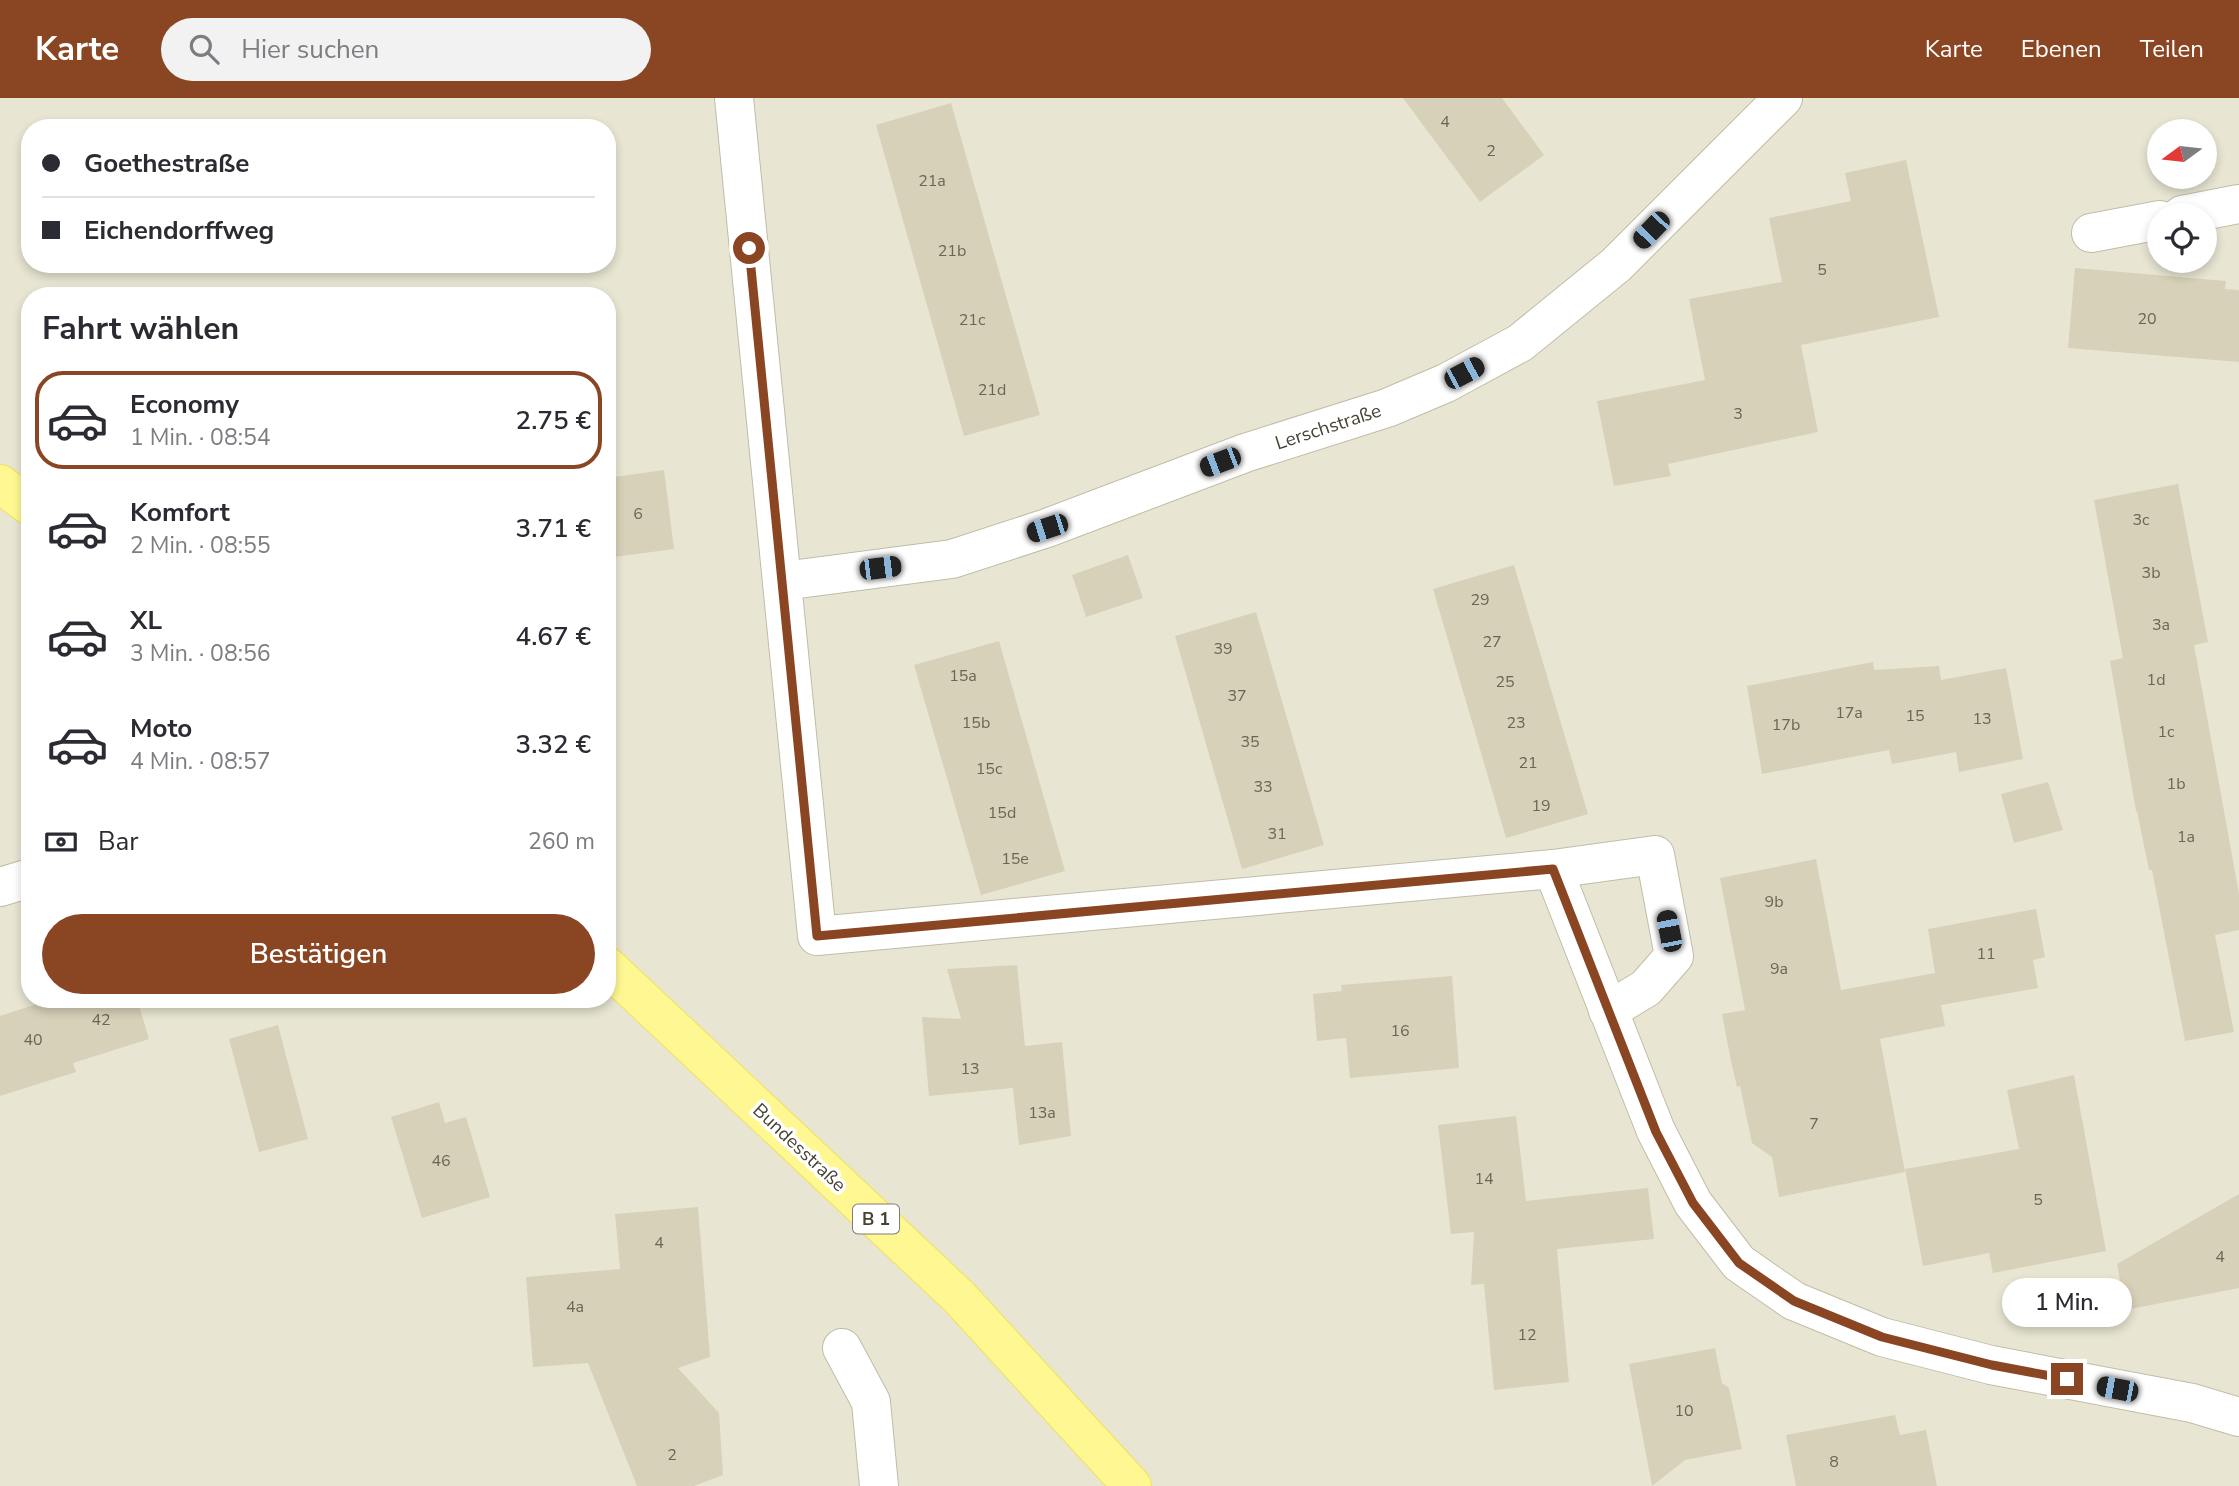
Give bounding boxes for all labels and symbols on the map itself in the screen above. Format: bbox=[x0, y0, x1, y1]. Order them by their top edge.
house number: 4 bbox=[1440, 111, 1450, 133]
north arrow bbox=[2147, 119, 2217, 189]
house number: 2 bbox=[1486, 140, 1496, 162]
house number: 21a bbox=[918, 170, 946, 192]
car bbox=[1629, 208, 1674, 252]
route start bbox=[733, 232, 765, 264]
house number: 21b bbox=[938, 240, 966, 262]
house number: 5 bbox=[1817, 259, 1827, 281]
house number: 20 bbox=[2137, 308, 2157, 330]
house number: 21c bbox=[959, 309, 986, 331]
car bbox=[1441, 354, 1488, 392]
house number: 21d bbox=[978, 379, 1006, 401]
street label: Lerschstraße bbox=[1272, 398, 1385, 456]
house number: 3 bbox=[1733, 403, 1743, 425]
car bbox=[1197, 445, 1244, 479]
house number: 6 bbox=[633, 503, 643, 525]
house number: 3c bbox=[2132, 509, 2150, 531]
car bbox=[1024, 512, 1071, 544]
car bbox=[858, 555, 903, 581]
house number: 3b bbox=[2142, 562, 2160, 584]
house number: 29 bbox=[1470, 589, 1490, 611]
house number: 3a bbox=[2152, 614, 2170, 636]
house number: 27 bbox=[1482, 631, 1502, 653]
house number: 39 bbox=[1213, 638, 1233, 660]
house number: 15a bbox=[949, 665, 977, 687]
house number: 1d bbox=[2147, 669, 2165, 691]
house number: 25 bbox=[1495, 671, 1515, 693]
house number: 37 bbox=[1227, 685, 1247, 707]
house number: 17a bbox=[1835, 702, 1863, 724]
house number: 15 bbox=[1905, 705, 1925, 727]
house number: 13 bbox=[1972, 708, 1992, 730]
house number: 15b bbox=[962, 712, 990, 734]
house number: 23 bbox=[1506, 712, 1526, 734]
house number: 17b bbox=[1772, 714, 1800, 736]
house number: 1c bbox=[2157, 721, 2175, 743]
house number: 35 bbox=[1240, 731, 1260, 753]
house number: 21 bbox=[1518, 752, 1538, 774]
house number: 15c bbox=[976, 758, 1003, 780]
house number: 1b bbox=[2167, 773, 2185, 795]
house number: 33 bbox=[1253, 776, 1273, 798]
house number: 19 bbox=[1531, 795, 1551, 817]
house number: 15d bbox=[988, 802, 1016, 824]
house number: 31 bbox=[1267, 823, 1287, 845]
house number: 1a bbox=[2177, 826, 2195, 848]
house number: 15e bbox=[1001, 848, 1029, 870]
house number: 9b bbox=[1765, 891, 1783, 913]
car bbox=[1655, 908, 1684, 954]
house number: 11 bbox=[1976, 943, 1996, 965]
house number: 9a bbox=[1770, 958, 1788, 980]
house number: 42 bbox=[91, 1009, 111, 1031]
house number: 16 bbox=[1390, 1020, 1410, 1042]
house number: 40 bbox=[23, 1029, 43, 1051]
house number: 13 bbox=[960, 1058, 980, 1080]
street label: Bundesstraße bbox=[747, 1098, 852, 1198]
house number: 13a bbox=[1028, 1102, 1056, 1124]
house number: 7 bbox=[1809, 1113, 1819, 1135]
house number: 46 bbox=[431, 1150, 451, 1172]
house number: 14 bbox=[1474, 1168, 1494, 1190]
house number: 5 bbox=[2033, 1189, 2043, 1211]
road number: B 1 bbox=[853, 1204, 899, 1234]
house number: 4 bbox=[654, 1232, 664, 1254]
house number: 4 bbox=[2215, 1246, 2225, 1268]
callout: 1 Min. bbox=[2002, 1278, 2132, 1326]
house number: 4a bbox=[566, 1296, 584, 1318]
house number: 12 bbox=[1517, 1324, 1537, 1346]
route end bbox=[2051, 1363, 2083, 1395]
car bbox=[2095, 1375, 2140, 1403]
house number: 10 bbox=[1674, 1400, 1694, 1422]
house number: 2 bbox=[667, 1444, 677, 1466]
house number: 8 bbox=[1829, 1451, 1839, 1473]

